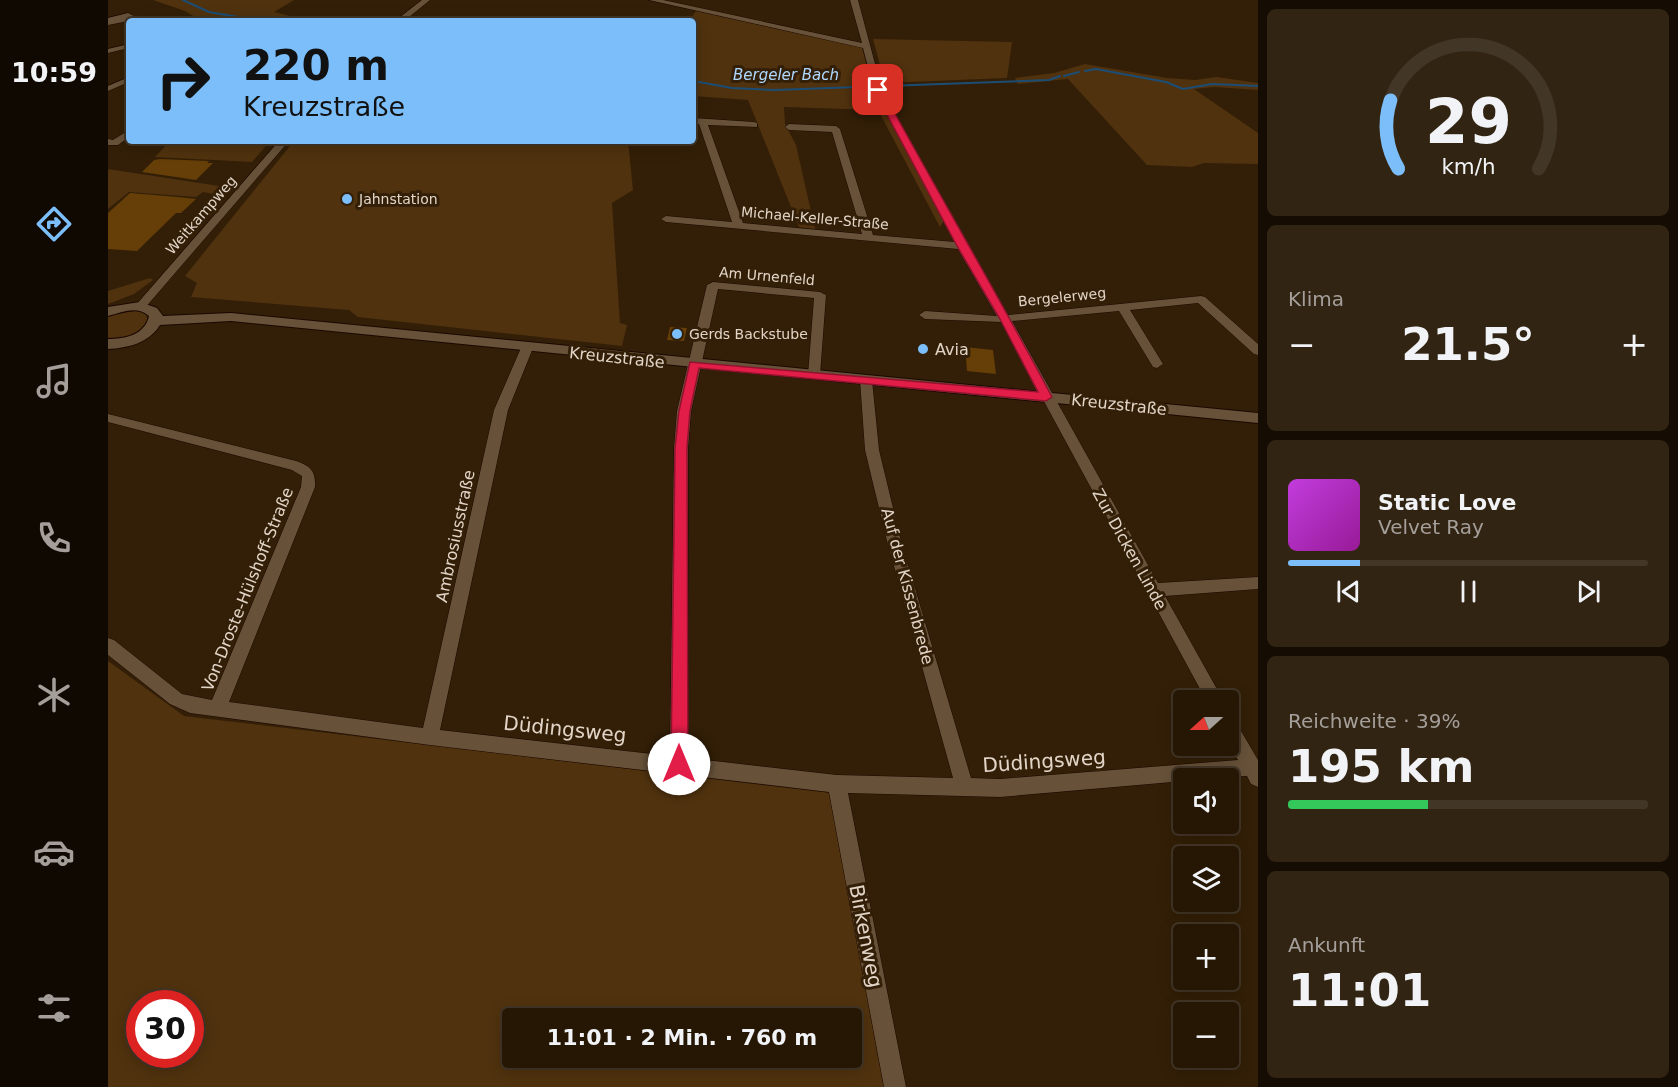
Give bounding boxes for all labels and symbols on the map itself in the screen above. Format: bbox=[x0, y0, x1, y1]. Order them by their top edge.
pin bbox=[852, 64, 903, 115]
water label: Bergeler Bach bbox=[733, 66, 839, 84]
street label: Weitkampweg bbox=[163, 172, 239, 258]
place label: Jahnstation bbox=[358, 191, 438, 207]
marker: Jahnstation bbox=[340, 192, 354, 206]
street label: Michael-Keller-Straße bbox=[740, 204, 890, 232]
street label: Am Urnenfeld bbox=[718, 264, 816, 288]
street label: Bergelerweg bbox=[1017, 284, 1107, 310]
place label: Gerds Backstube bbox=[689, 326, 808, 342]
marker: Gerds Backstube bbox=[670, 327, 684, 341]
place label: Avia bbox=[935, 340, 969, 359]
marker: Avia bbox=[916, 342, 930, 356]
street label: Kreuzstraße bbox=[568, 343, 666, 372]
street label: Kreuzstraße bbox=[1070, 390, 1168, 419]
street label: Ambrosiusstraße bbox=[432, 468, 479, 604]
street label: Von-Droste-Hülshoff-Straße bbox=[198, 484, 297, 694]
street label: Zur Dicken Linde bbox=[1088, 485, 1171, 613]
street label: Auf der Kissenbrede bbox=[877, 506, 938, 666]
north arrow bbox=[1173, 690, 1239, 756]
street label: Düdingsweg bbox=[502, 711, 628, 747]
position arrow bbox=[647, 732, 711, 796]
street label: Düdingsweg bbox=[982, 745, 1106, 777]
street label: Birkenweg bbox=[844, 882, 888, 990]
speed limit sign: 30 bbox=[126, 990, 204, 1068]

